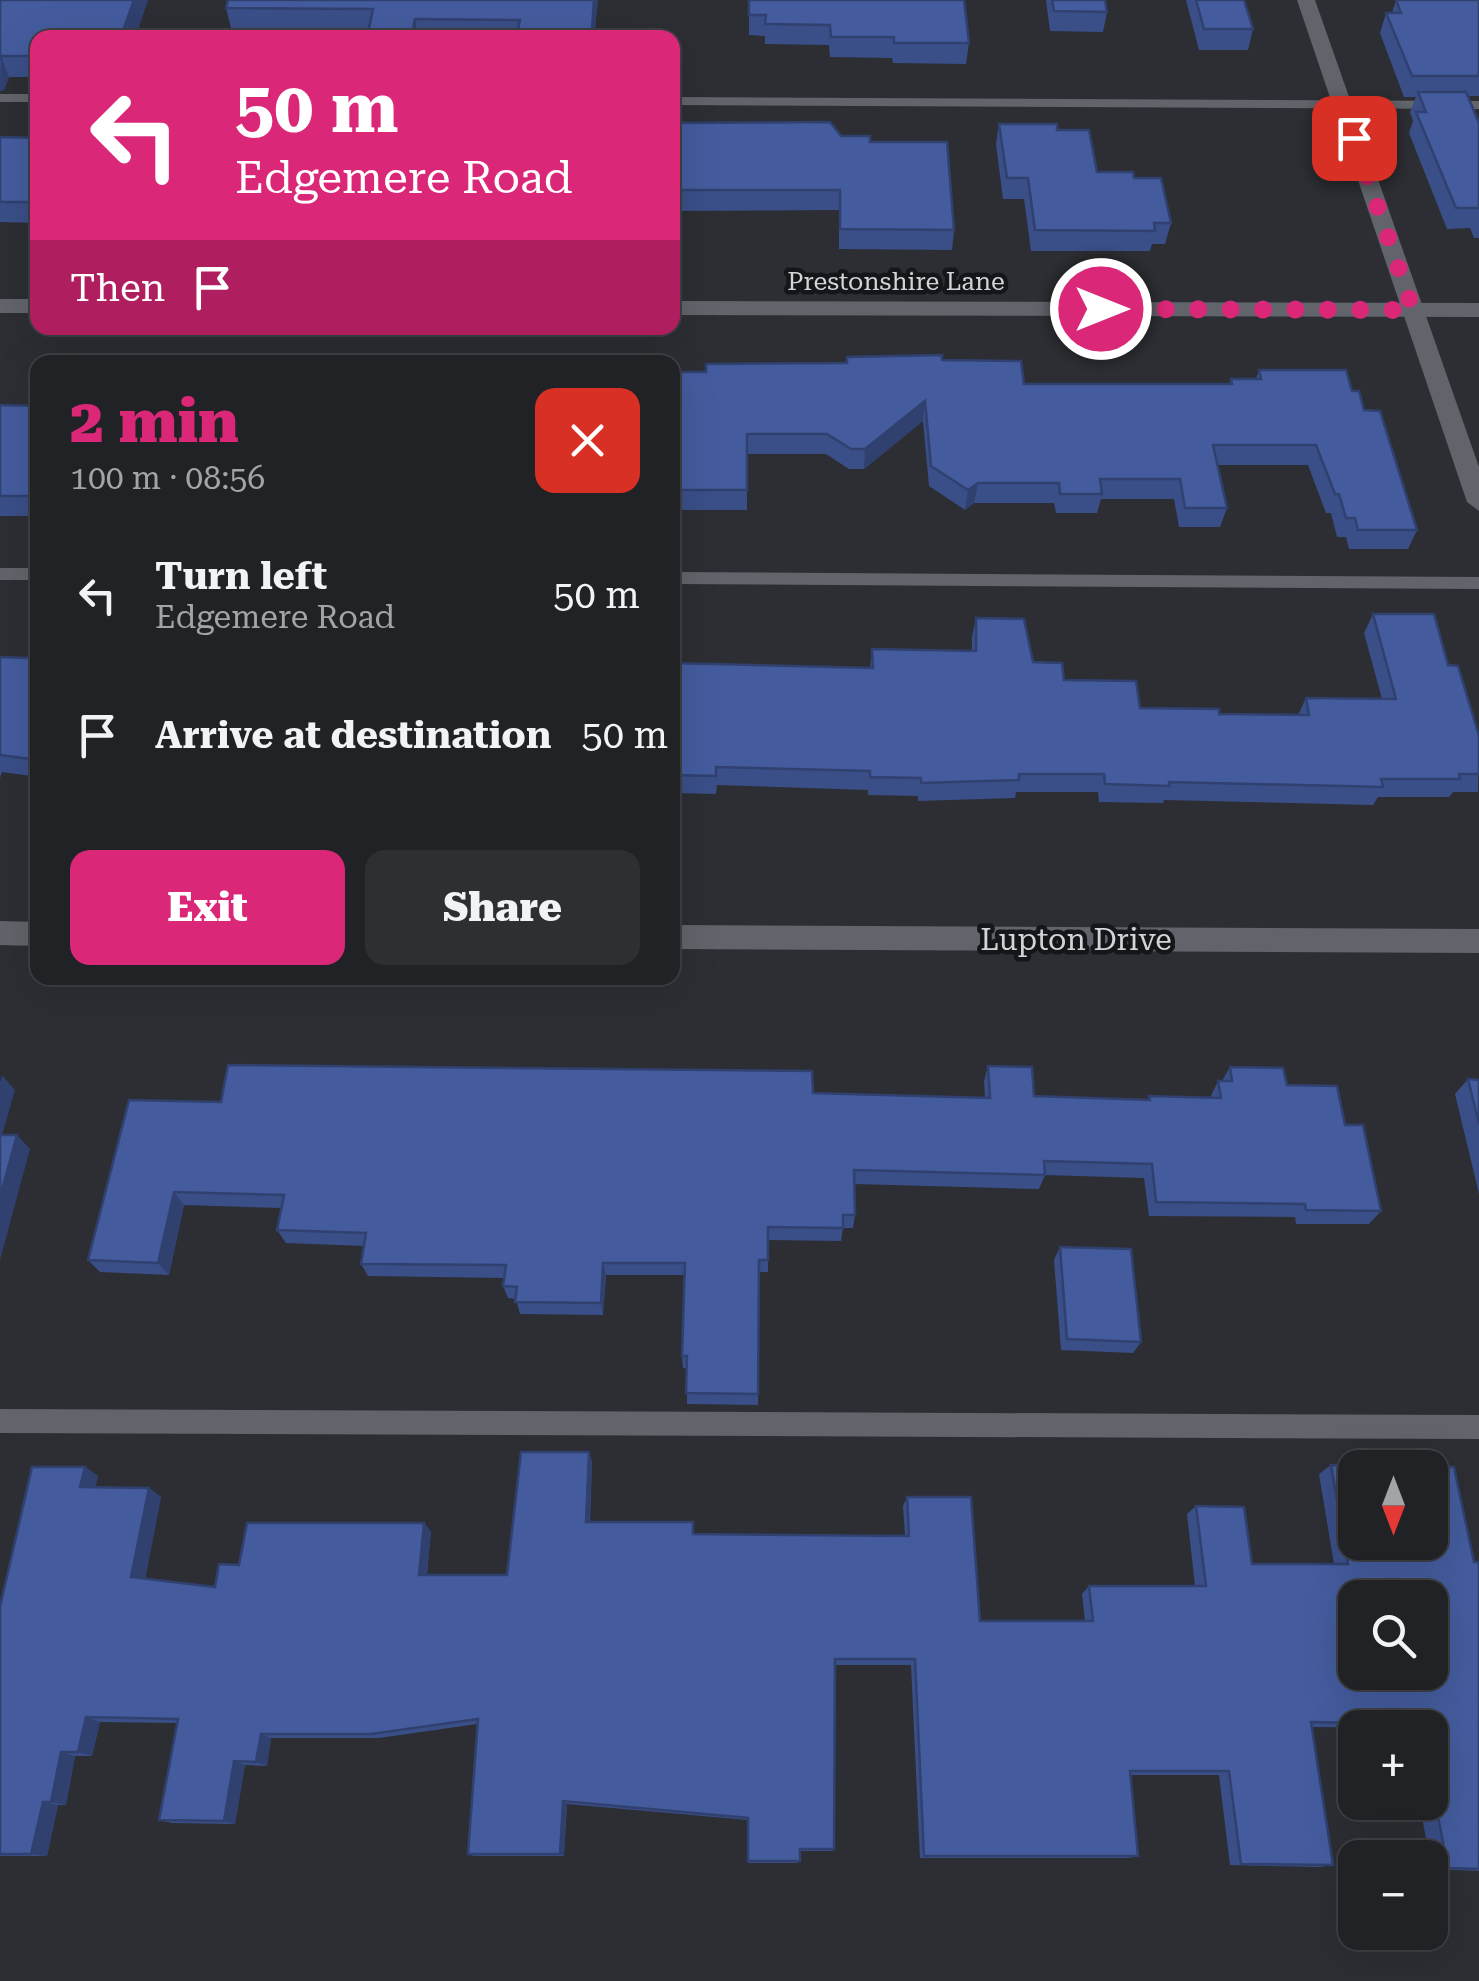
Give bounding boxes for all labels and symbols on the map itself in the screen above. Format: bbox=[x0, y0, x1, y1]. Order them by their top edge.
pin bbox=[1312, 96, 1397, 181]
position arrow bbox=[1049, 257, 1153, 361]
street label: Prestonshire Lane bbox=[787, 267, 1005, 296]
street label: Lupton Drive bbox=[980, 922, 1172, 957]
north arrow bbox=[1338, 1450, 1448, 1560]

